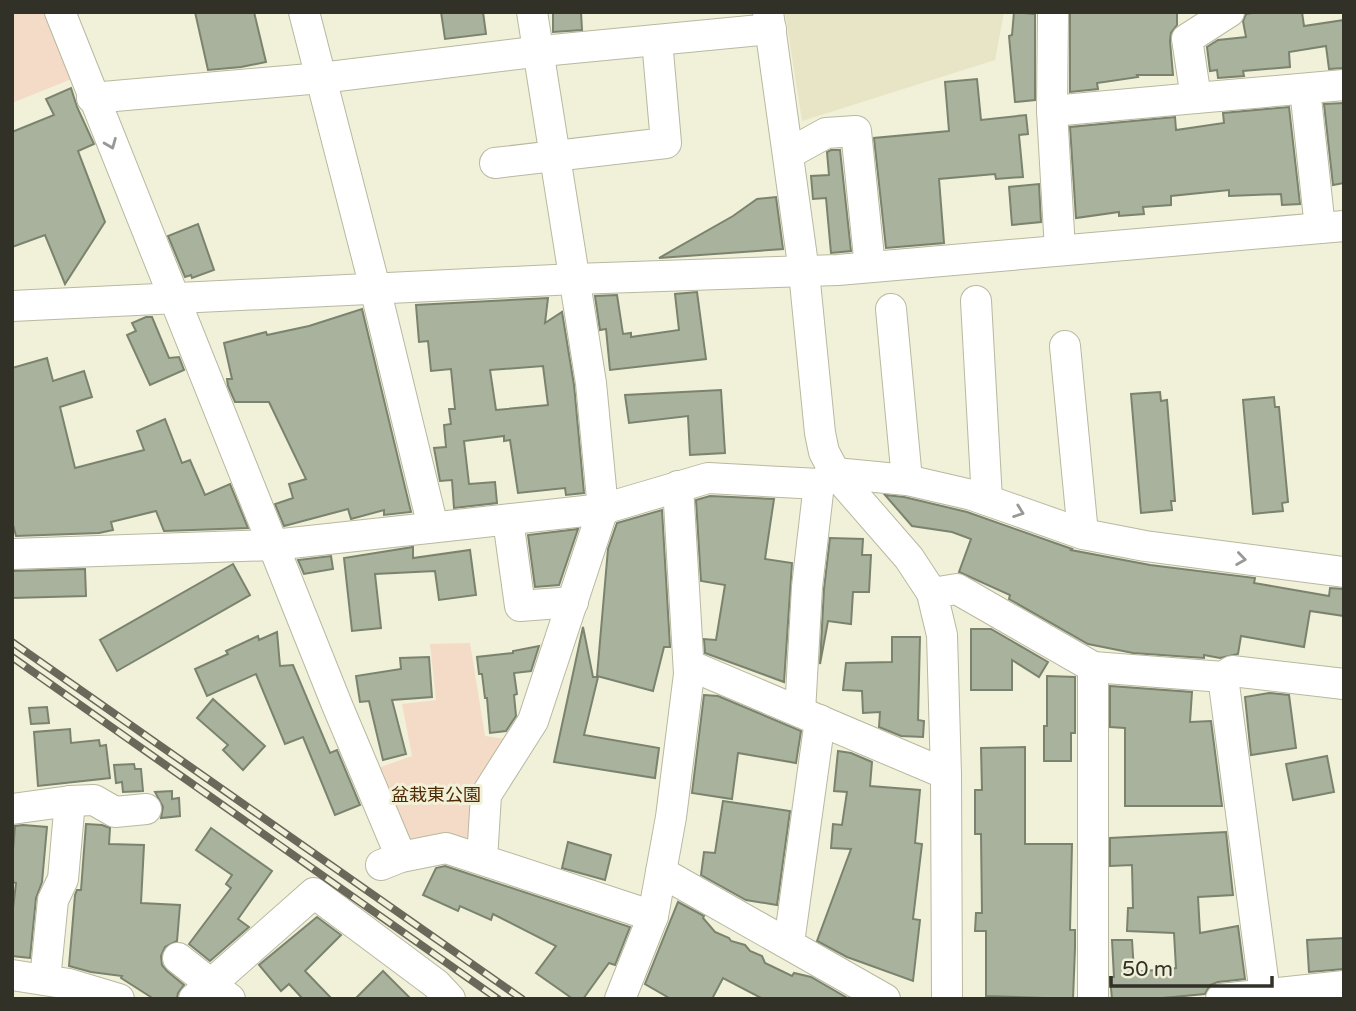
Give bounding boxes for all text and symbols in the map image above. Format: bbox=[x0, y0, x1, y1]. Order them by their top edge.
one-way arrow bbox=[103, 138, 117, 150]
one-way arrow bbox=[1013, 504, 1025, 518]
one-way arrow bbox=[1235, 551, 1247, 566]
park label: 盆栽東公園 bbox=[391, 784, 481, 806]
scale bar bbox=[1111, 944, 1272, 988]
text: 50 m bbox=[1122, 957, 1173, 982]

